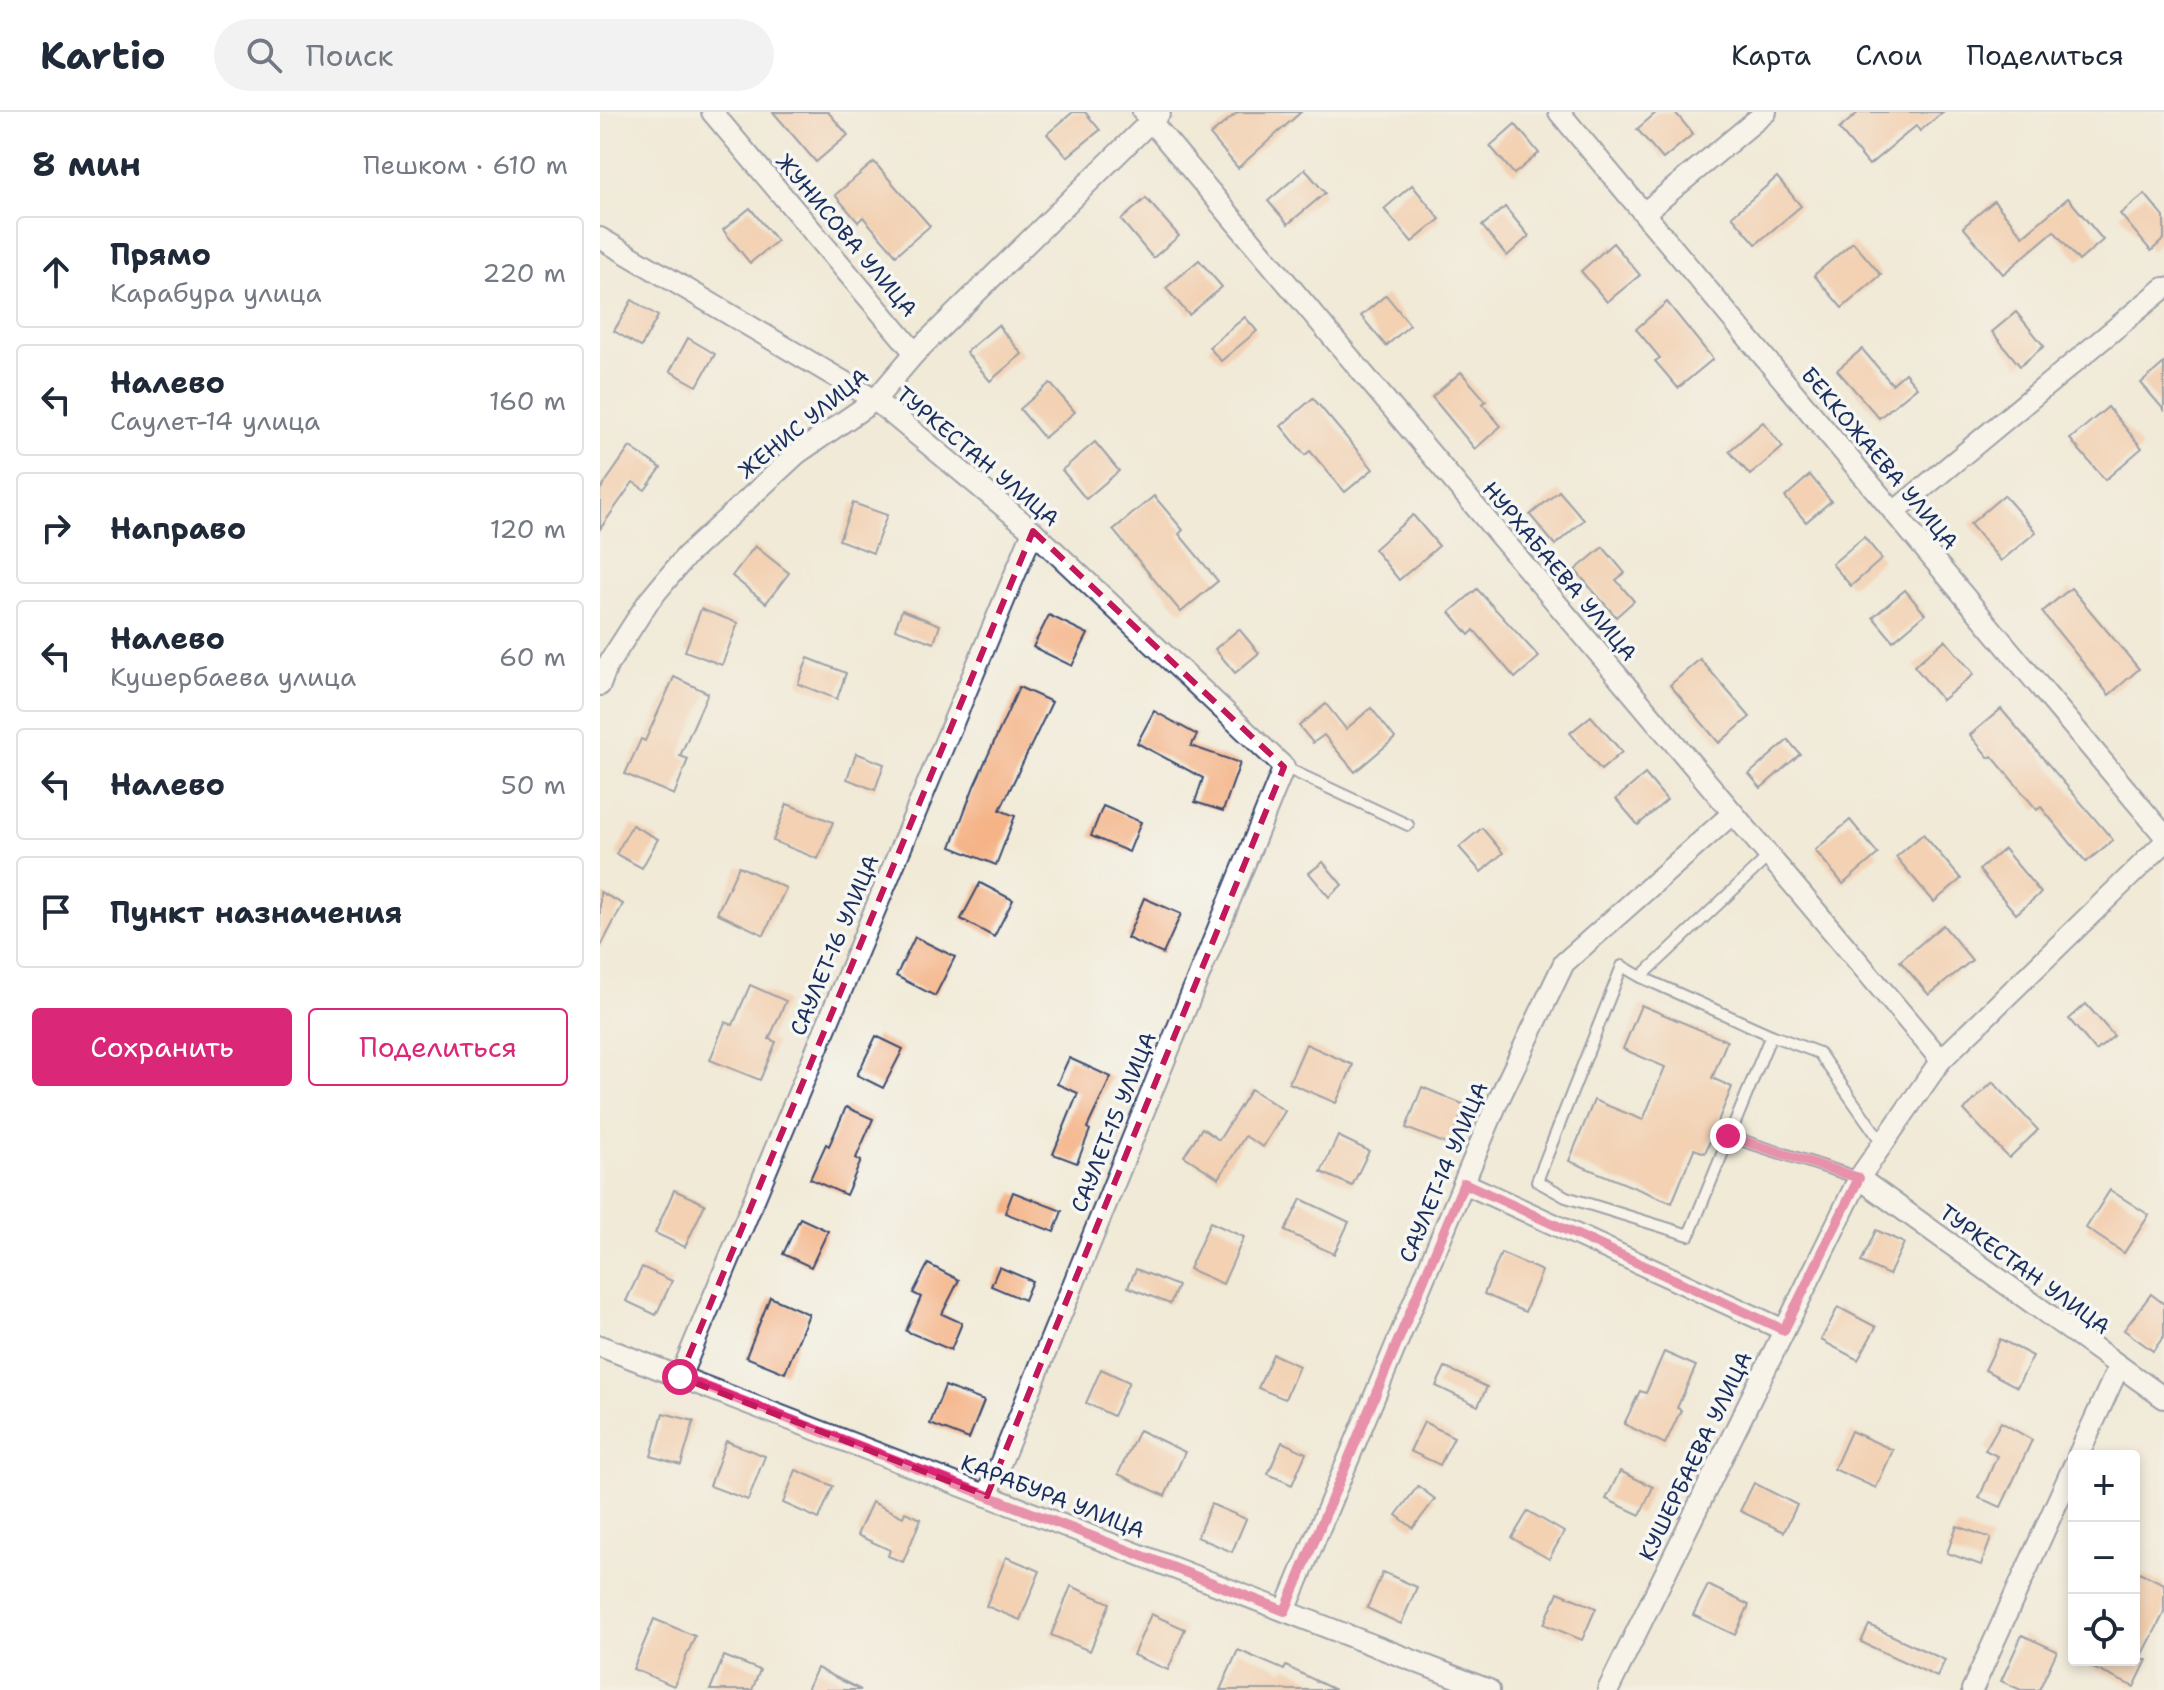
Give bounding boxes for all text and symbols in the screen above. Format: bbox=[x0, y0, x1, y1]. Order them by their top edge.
search box bbox=[214, 19, 774, 91]
text: Kartio bbox=[40, 30, 166, 81]
icon: search bbox=[242, 33, 286, 77]
text: Поиск bbox=[306, 35, 393, 76]
text: Карта bbox=[1731, 36, 1811, 74]
text: Слои bbox=[1855, 36, 1922, 74]
text: Поделиться bbox=[1966, 36, 2124, 74]
text: 8 мин bbox=[32, 141, 141, 187]
text: Пешком · 610 m bbox=[363, 147, 568, 182]
street label: ЖУНИСОВА УЛИЦА bbox=[770, 148, 924, 323]
text: Прямо bbox=[110, 234, 211, 275]
icon: ahead bbox=[34, 250, 78, 294]
text: 220 m bbox=[482, 255, 566, 290]
text: Карабура улица bbox=[110, 275, 322, 310]
street label: БЕККОЖАЕВА УЛИЦА bbox=[1795, 361, 1965, 556]
text: Налево bbox=[110, 362, 225, 403]
street label: ЖЕНИС УЛИЦА bbox=[732, 362, 874, 485]
icon: left bbox=[34, 378, 78, 422]
street label: ТУРКЕСТАН УЛИЦА bbox=[890, 380, 1065, 533]
text: 160 m bbox=[489, 383, 566, 418]
text: Саулет-14 улица bbox=[110, 403, 320, 438]
street label: НУРХАБАЕВА УЛИЦА bbox=[1476, 475, 1643, 667]
icon: right bbox=[34, 506, 78, 550]
text: Направо bbox=[110, 508, 246, 549]
text: 120 m bbox=[490, 511, 566, 546]
text: Налево bbox=[110, 618, 225, 659]
icon: left bbox=[34, 634, 78, 678]
text: 60 m bbox=[499, 639, 566, 674]
text: Кушербаева улица bbox=[110, 659, 356, 694]
icon: left bbox=[34, 762, 78, 806]
text: Налево bbox=[110, 764, 225, 805]
text: 50 m bbox=[501, 767, 566, 802]
street label: САУЛЕТ-16 УЛИЦА bbox=[783, 850, 886, 1040]
icon: arrive bbox=[34, 890, 78, 934]
text: Пункт назначения bbox=[110, 892, 402, 933]
button: Сохранить bbox=[32, 1008, 292, 1086]
button: Поделиться bbox=[308, 1008, 568, 1086]
street label: САУЛЕТ-15 УЛИЦА bbox=[1064, 1028, 1163, 1217]
street label: САУЛЕТ-14 УЛИЦА bbox=[1392, 1078, 1495, 1267]
route end bbox=[1710, 1118, 1746, 1154]
street label: ТУРКЕСТАН УЛИЦА bbox=[1934, 1198, 2116, 1341]
street label: КУШЕРБАЕВА УЛИЦА bbox=[1632, 1347, 1759, 1566]
route start bbox=[662, 1359, 698, 1395]
street label: КАРАБУРА УЛИЦА bbox=[957, 1448, 1149, 1545]
map controls bbox=[2068, 1450, 2140, 1666]
button: + bbox=[2068, 1450, 2140, 1522]
button: − bbox=[2068, 1522, 2140, 1594]
button: locate bbox=[2068, 1594, 2140, 1666]

